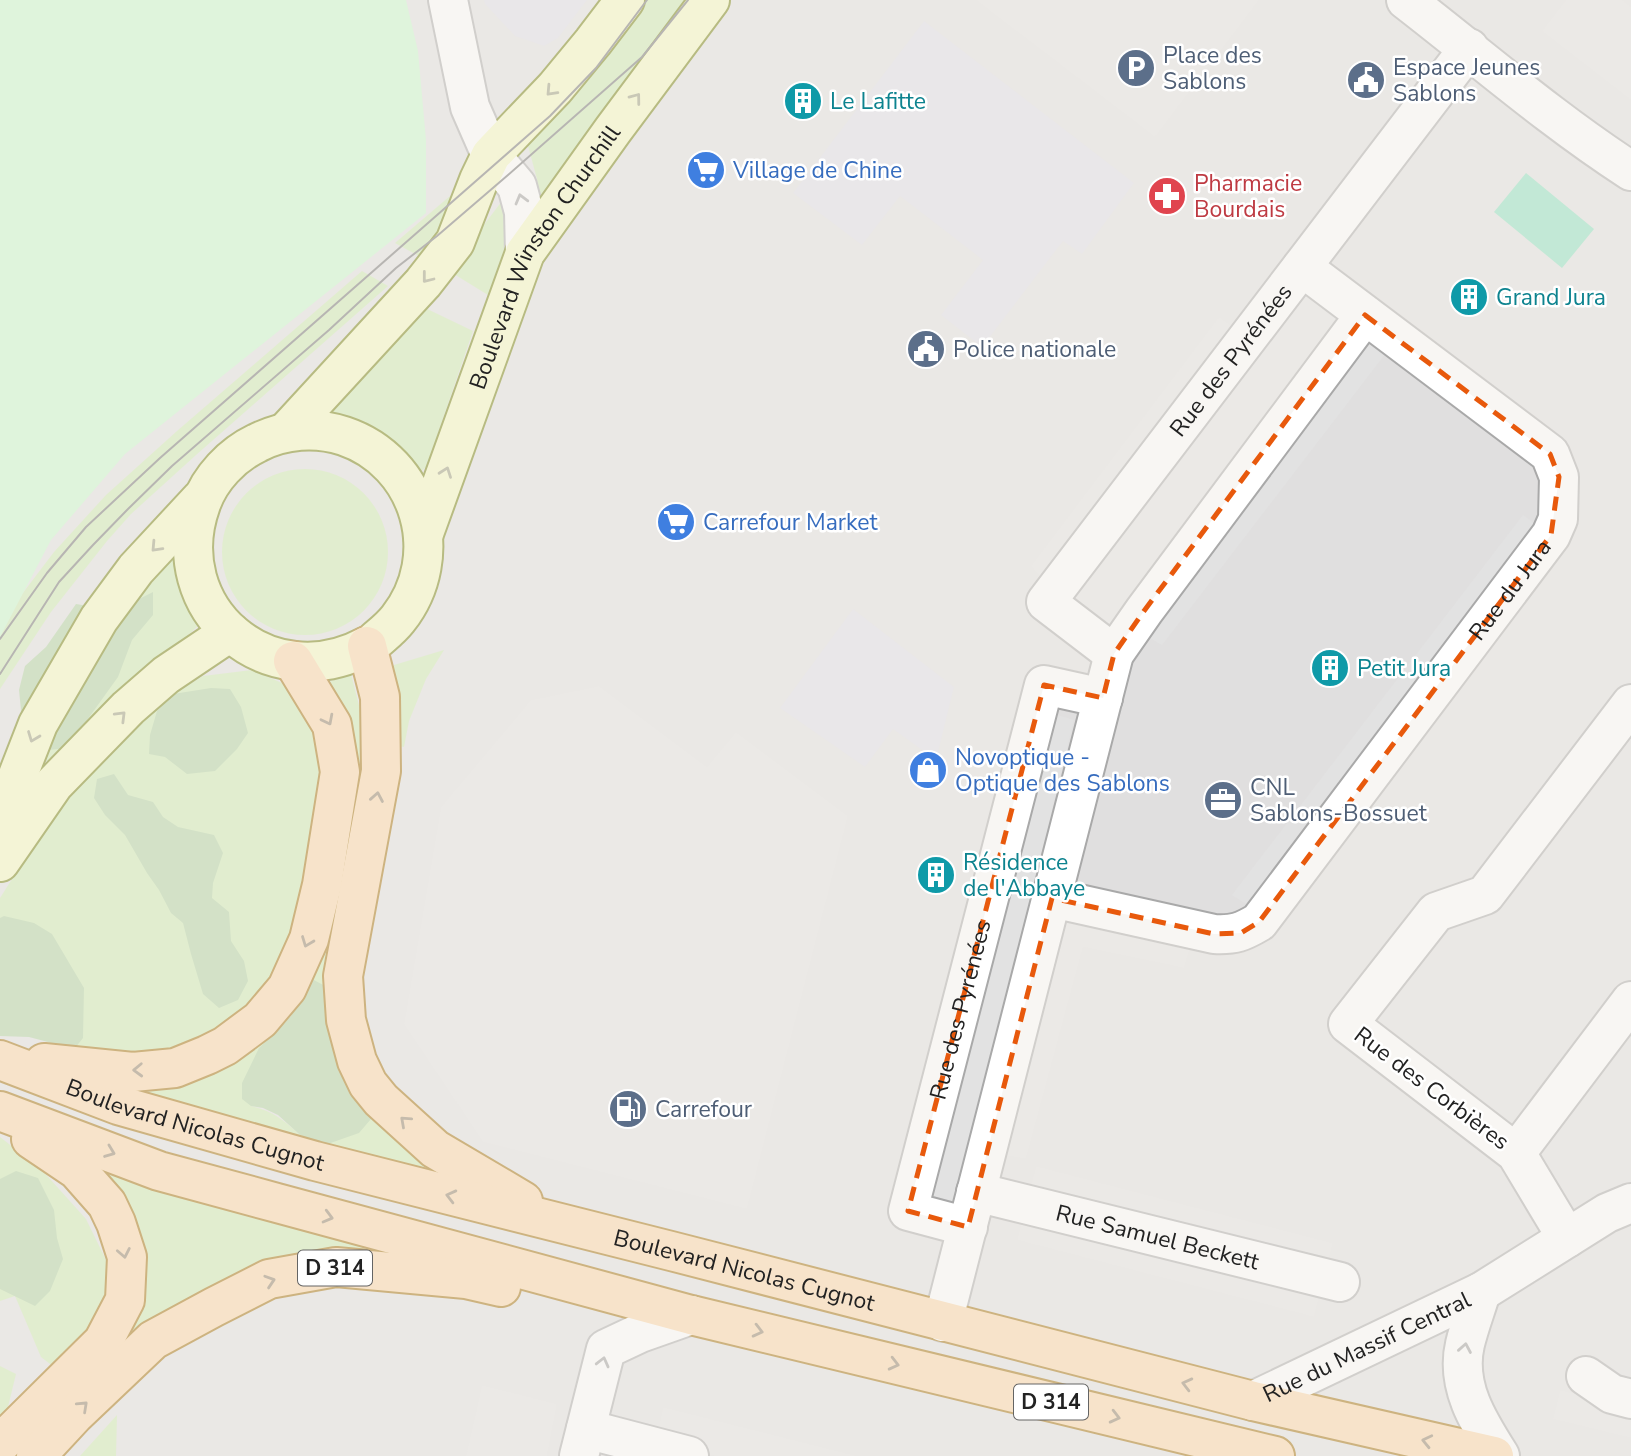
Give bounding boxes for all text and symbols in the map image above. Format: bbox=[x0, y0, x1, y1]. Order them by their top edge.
place label: Place des Sablons bbox=[1163, 40, 1262, 97]
parking icon: Place des Sablons bbox=[1115, 47, 1157, 89]
place label: Espace Jeunes Sablons bbox=[1393, 52, 1540, 109]
public building icon: Espace Jeunes Sablons bbox=[1345, 59, 1387, 101]
building icon: Le Lafitte bbox=[782, 80, 824, 122]
one-way arrow bbox=[547, 83, 560, 96]
place label: Le Lafitte bbox=[830, 86, 926, 117]
one-way arrow bbox=[628, 93, 641, 106]
street label: Boulevard Winston Churchill bbox=[462, 119, 628, 394]
supermarket icon: Village de Chine bbox=[685, 149, 727, 191]
place label: Village de Chine bbox=[732, 155, 902, 186]
place label: Pharmacie Bourdais bbox=[1194, 168, 1302, 225]
pharmacy icon: Pharmacie Bourdais bbox=[1146, 175, 1188, 217]
one-way arrow bbox=[515, 193, 529, 205]
one-way arrow bbox=[423, 270, 436, 282]
building icon: Grand Jura bbox=[1448, 276, 1490, 318]
street label: Rue des Pyrénées bbox=[1163, 278, 1299, 443]
place label: Grand Jura bbox=[1496, 282, 1606, 313]
public building icon: Police nationale bbox=[905, 328, 947, 370]
place label: Police nationale bbox=[953, 334, 1116, 365]
one-way arrow bbox=[438, 467, 452, 479]
supermarket icon: Carrefour Market bbox=[655, 501, 697, 543]
place label: Carrefour Market bbox=[703, 507, 879, 538]
street label: Rue du Jura bbox=[1462, 533, 1559, 647]
one-way arrow bbox=[152, 539, 164, 552]
building icon: Petit Jura bbox=[1309, 647, 1351, 689]
place label: Petit Jura bbox=[1357, 653, 1451, 684]
one-way arrow bbox=[112, 711, 125, 724]
one-way arrow bbox=[320, 713, 334, 725]
one-way arrow bbox=[27, 731, 41, 743]
place label: Novoptique - Optique des Sablons bbox=[955, 742, 1170, 799]
shop icon: Novoptique - Optique des Sablons bbox=[907, 749, 949, 791]
place label: CNL Sablons-Bossuet bbox=[1250, 772, 1428, 829]
office icon: CNL Sablons-Bossuet bbox=[1202, 779, 1244, 821]
one-way arrow bbox=[369, 791, 384, 803]
place label: Résidence de l'Abbaye bbox=[963, 847, 1085, 904]
building icon: Résidence de l'Abbaye bbox=[915, 854, 957, 896]
street label: Rue des Pyrénées bbox=[922, 917, 999, 1103]
one-way arrow bbox=[302, 935, 316, 947]
street label: Rue des Corbières bbox=[1348, 1020, 1516, 1157]
one-way arrow bbox=[132, 1063, 143, 1078]
street label: Boulevard Nicolas Cugnot bbox=[61, 1072, 328, 1179]
fuel station icon: Carrefour bbox=[607, 1088, 649, 1130]
place label: Carrefour bbox=[655, 1094, 753, 1125]
one-way arrow bbox=[400, 1117, 413, 1130]
one-way arrow bbox=[103, 1144, 115, 1158]
one-way arrow bbox=[445, 1190, 457, 1204]
street label: Rue Samuel Beckett bbox=[1053, 1197, 1263, 1278]
one-way arrow bbox=[322, 1209, 334, 1223]
street label: Boulevard Nicolas Cugnot bbox=[610, 1222, 879, 1319]
one-way arrow bbox=[116, 1247, 131, 1259]
road number: D 314 bbox=[298, 1250, 372, 1286]
one-way arrow bbox=[263, 1275, 275, 1289]
street label: Rue du Massif Central bbox=[1258, 1284, 1476, 1410]
one-way arrow bbox=[752, 1323, 764, 1337]
one-way arrow bbox=[1457, 1342, 1472, 1354]
one-way arrow bbox=[595, 1356, 609, 1368]
one-way arrow bbox=[888, 1356, 900, 1370]
one-way arrow bbox=[1181, 1378, 1193, 1392]
road number: D 314 bbox=[1014, 1384, 1088, 1420]
one-way arrow bbox=[75, 1402, 88, 1415]
one-way arrow bbox=[1109, 1409, 1121, 1423]
one-way arrow bbox=[1421, 1434, 1433, 1449]

